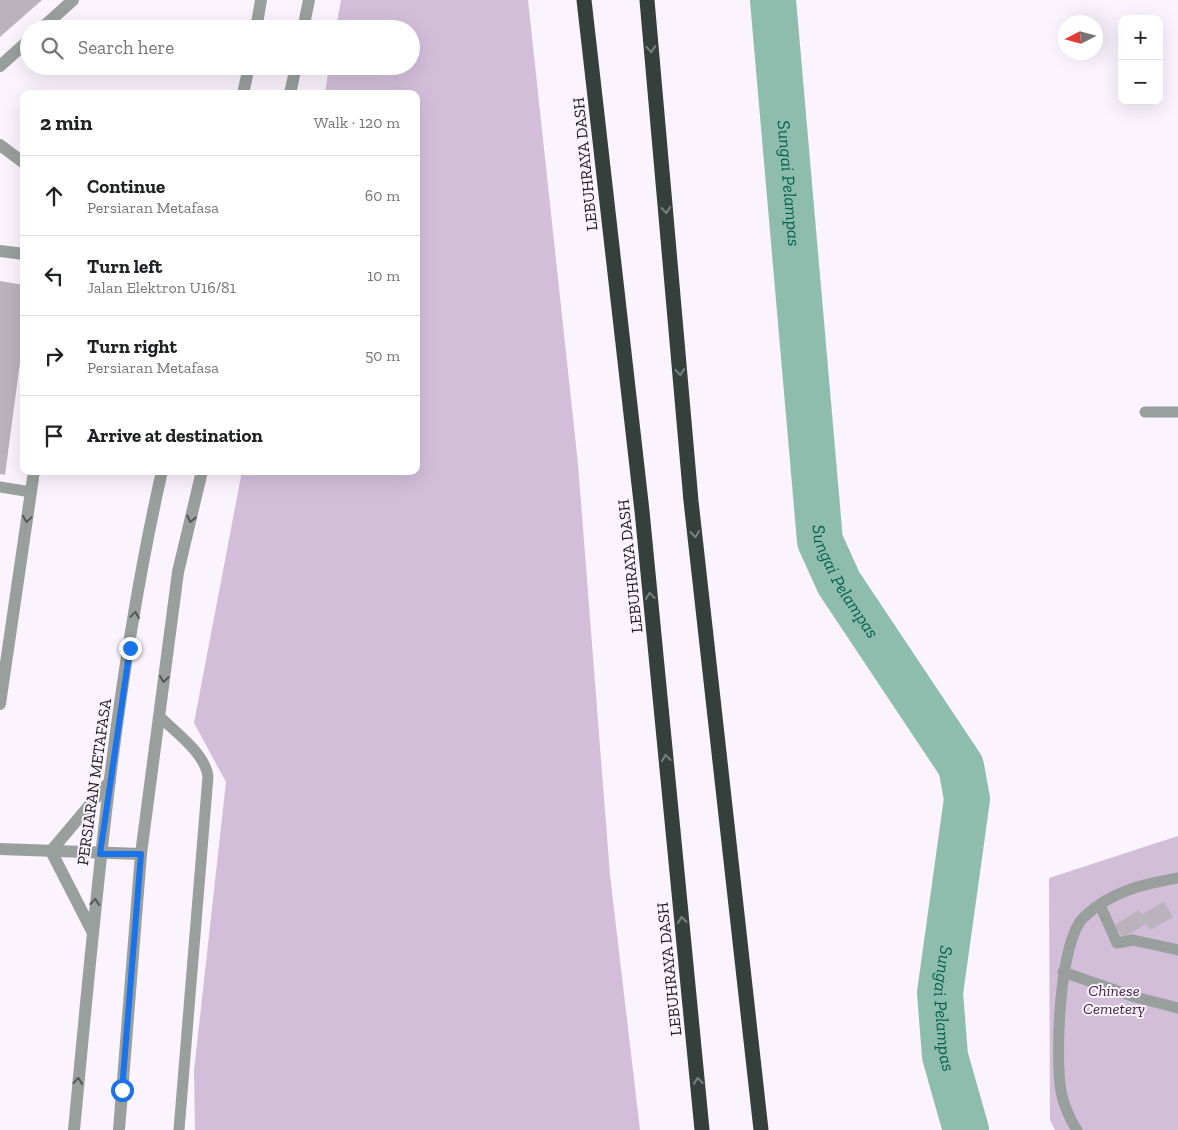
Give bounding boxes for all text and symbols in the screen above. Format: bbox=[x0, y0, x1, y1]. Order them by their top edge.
north arrow bbox=[1058, 15, 1103, 60]
map controls bbox=[1118, 15, 1163, 105]
button: + bbox=[1118, 15, 1163, 60]
search box bbox=[20, 20, 420, 75]
icon: search bbox=[38, 34, 66, 62]
text: Search here bbox=[78, 36, 174, 59]
one-way arrow bbox=[645, 45, 656, 53]
button: − bbox=[1118, 60, 1163, 105]
street label: LEBUHRAYA DASH bbox=[569, 96, 601, 232]
text: 2 min bbox=[40, 110, 92, 135]
text: Walk · 120 m bbox=[314, 113, 400, 132]
water label: Sungai Pelampas bbox=[772, 119, 805, 247]
text: Continue bbox=[87, 175, 165, 198]
icon: ahead bbox=[40, 182, 68, 210]
text: 60 m bbox=[365, 186, 400, 205]
text: Persiaran Metafasa bbox=[87, 198, 219, 217]
one-way arrow bbox=[660, 207, 671, 215]
text: Turn left bbox=[87, 255, 162, 278]
icon: left bbox=[40, 262, 68, 290]
text: 10 m bbox=[367, 266, 400, 285]
text: Jalan Elektron U16/81 bbox=[87, 278, 236, 297]
text: Turn right bbox=[87, 335, 177, 358]
icon: right bbox=[40, 342, 68, 370]
text: 50 m bbox=[365, 346, 400, 365]
text: Persiaran Metafasa bbox=[87, 358, 219, 377]
one-way arrow bbox=[674, 369, 685, 377]
icon: arrive bbox=[40, 422, 68, 450]
text: Arrive at destination bbox=[87, 424, 263, 447]
street label: LEBUHRAYA DASH bbox=[614, 498, 646, 634]
one-way arrow bbox=[186, 514, 197, 523]
one-way arrow bbox=[22, 515, 32, 524]
water label: Sungai Pelampas bbox=[808, 524, 884, 642]
one-way arrow bbox=[689, 530, 700, 538]
one-way arrow bbox=[645, 592, 656, 600]
one-way arrow bbox=[129, 611, 139, 619]
route end bbox=[119, 637, 142, 660]
one-way arrow bbox=[159, 675, 170, 683]
street label: PERSIARAN METAFASA bbox=[73, 697, 115, 867]
one-way arrow bbox=[661, 754, 672, 762]
one-way arrow bbox=[90, 898, 101, 906]
street label: LEBUHRAYA DASH bbox=[653, 901, 685, 1037]
one-way arrow bbox=[677, 915, 688, 923]
water label: Sungai Pelampas bbox=[929, 944, 960, 1074]
park label: Chinese Cemetery bbox=[1083, 981, 1146, 1018]
one-way arrow bbox=[73, 1077, 84, 1085]
one-way arrow bbox=[692, 1077, 703, 1085]
route start bbox=[111, 1079, 134, 1102]

